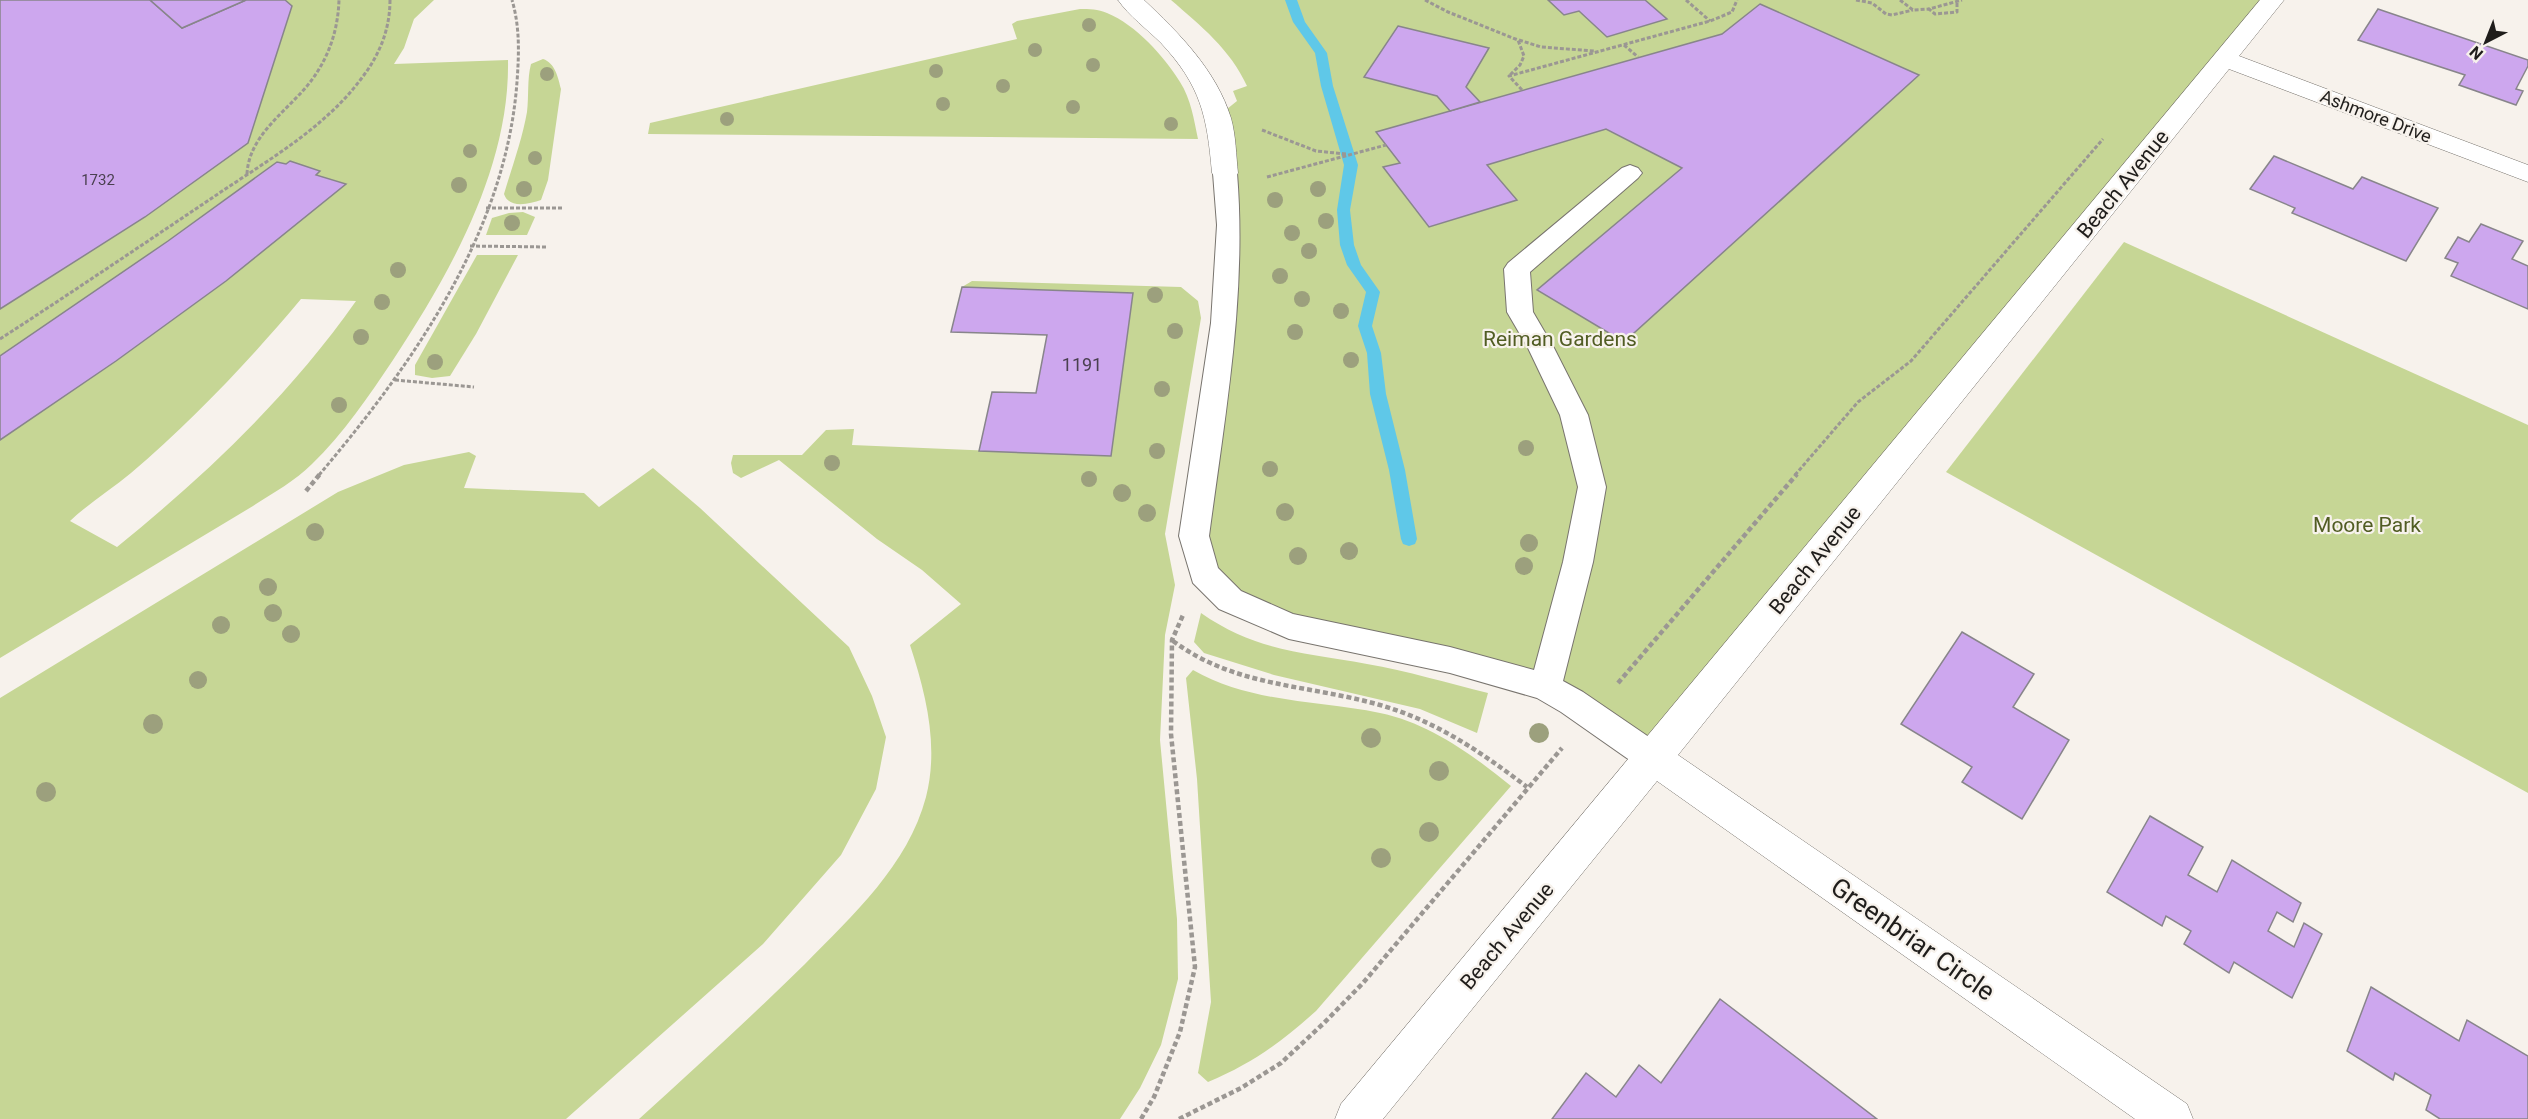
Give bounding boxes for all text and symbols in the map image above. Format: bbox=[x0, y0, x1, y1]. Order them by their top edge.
north arrow bbox=[2456, 12, 2516, 72]
text: N bbox=[2466, 42, 2487, 64]
street label: Ashmore Drive bbox=[2317, 85, 2435, 147]
street label: Beach Avenue bbox=[2072, 125, 2174, 243]
house number: 1732 bbox=[81, 171, 115, 189]
park label: Reiman Gardens bbox=[1483, 327, 1637, 351]
house number: 1191 bbox=[1062, 354, 1102, 375]
street label: Beach Avenue bbox=[1764, 501, 1866, 619]
park label: Moore Park bbox=[2313, 513, 2421, 537]
street label: Greenbriar Circle bbox=[1825, 871, 2001, 1007]
street label: Beach Avenue bbox=[1455, 878, 1559, 994]

